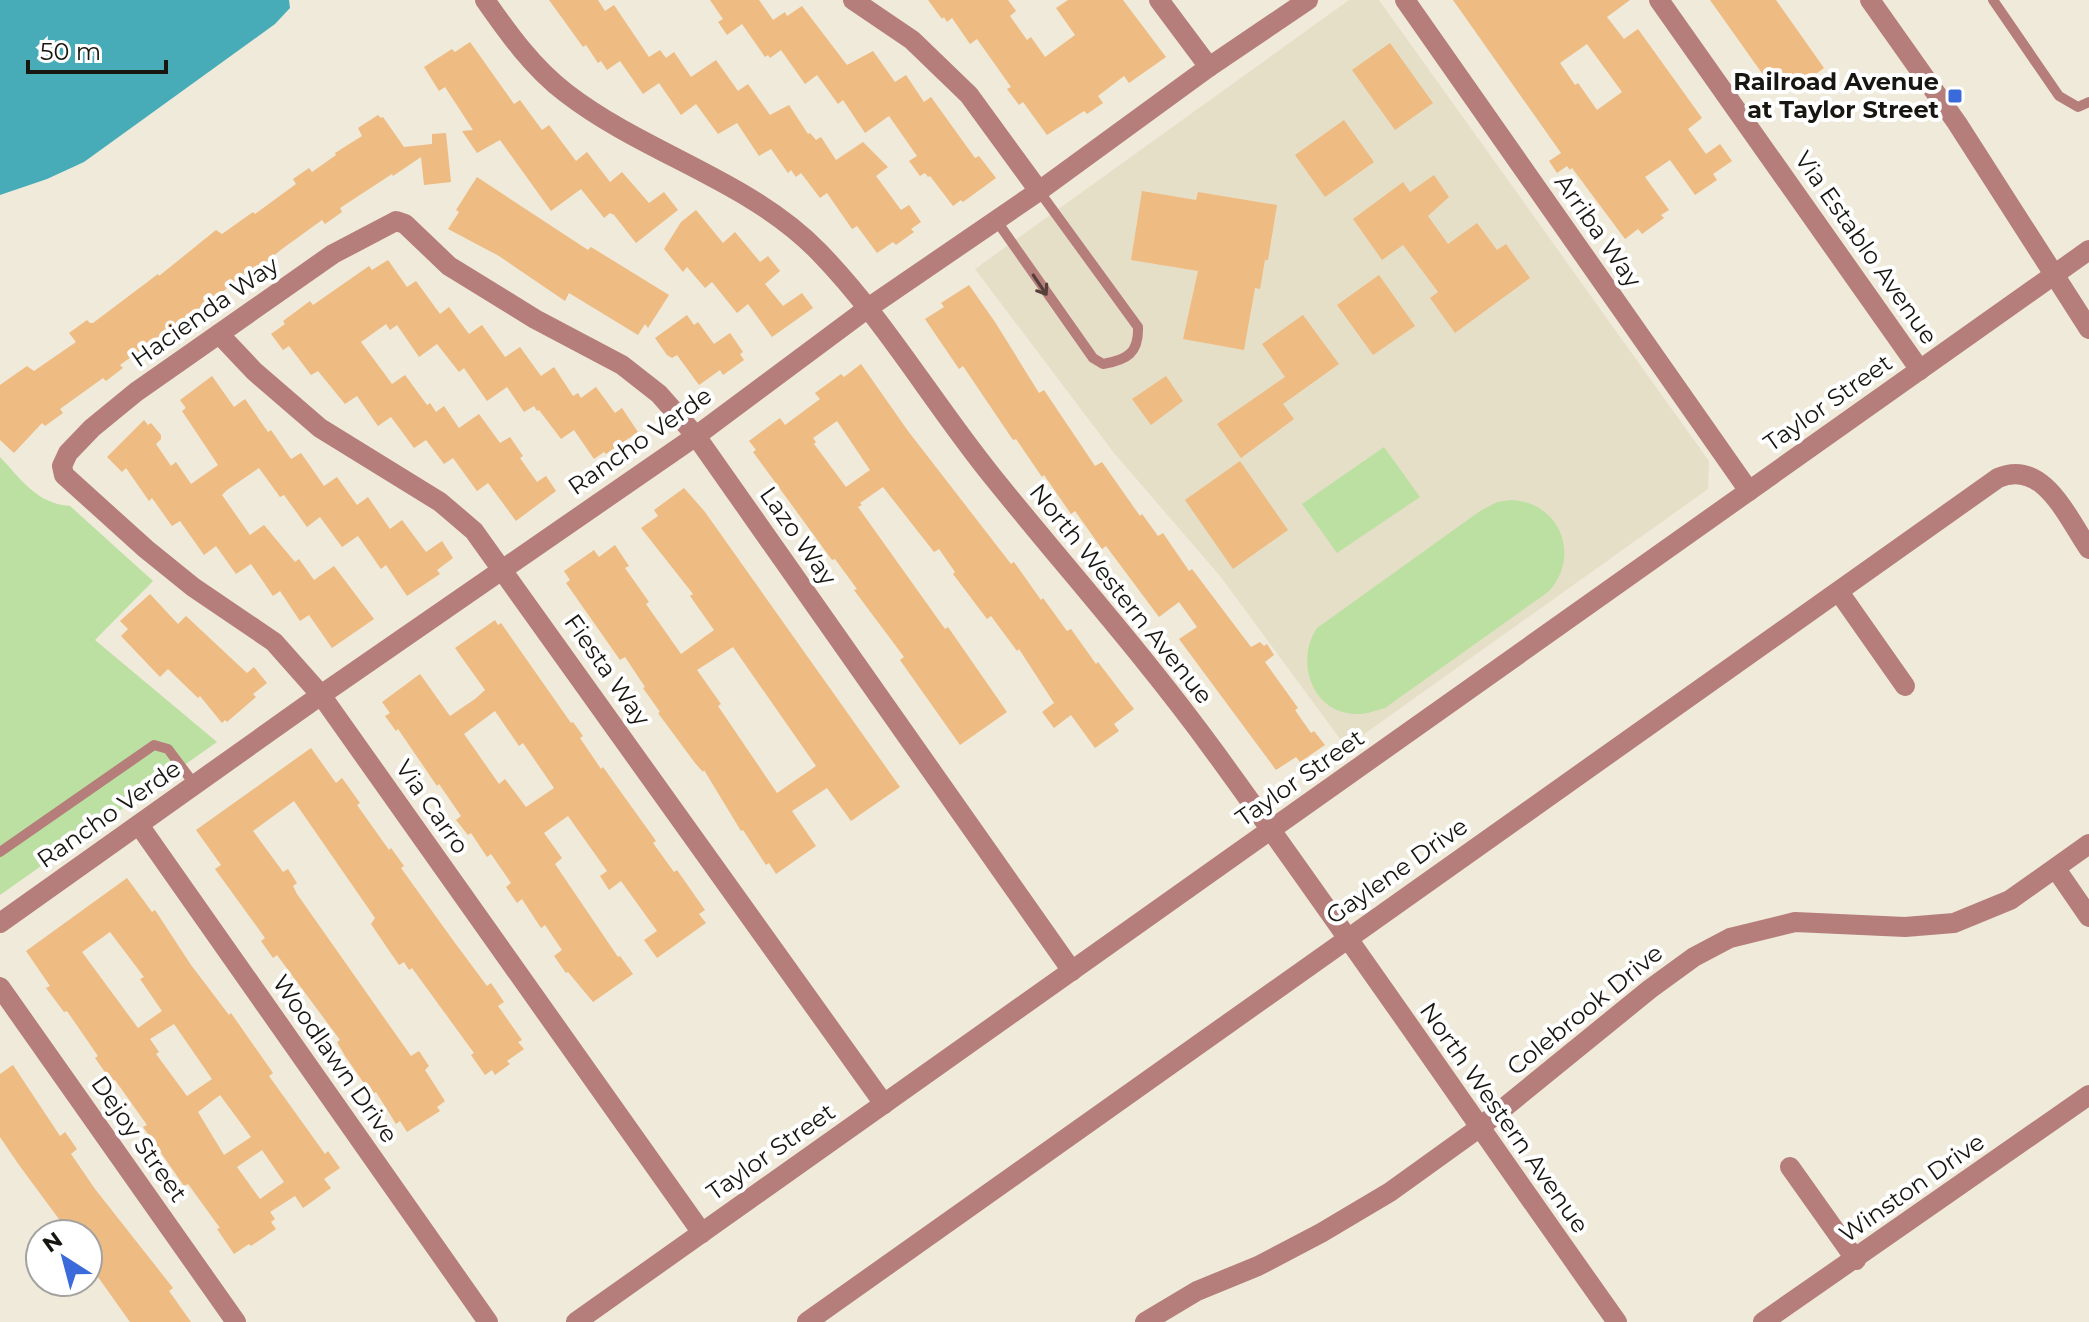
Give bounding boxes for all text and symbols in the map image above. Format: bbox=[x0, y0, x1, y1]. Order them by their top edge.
scale bar bbox=[28, 24, 166, 74]
text: 50 m bbox=[40, 37, 101, 66]
place label: Railroad Avenue at Taylor Street bbox=[1733, 67, 1940, 124]
marker: Railroad Avenue at Taylor Street bbox=[1946, 87, 1964, 105]
street label: Via Establo Avenue bbox=[1789, 146, 1944, 350]
street label: Arriba Way bbox=[1549, 169, 1648, 293]
street label: Hacienda Way bbox=[126, 250, 284, 373]
one-way arrow bbox=[1032, 273, 1048, 295]
street label: Taylor Street bbox=[1758, 348, 1898, 457]
street label: Rancho Verde bbox=[562, 380, 717, 501]
street label: North Western Avenue bbox=[1024, 478, 1219, 710]
street label: Lazo Way bbox=[754, 481, 843, 591]
street label: Fiesta Way bbox=[558, 608, 656, 731]
street label: Taylor Street bbox=[1230, 723, 1370, 832]
street label: Rancho Verde bbox=[31, 753, 186, 874]
street label: Via Carro bbox=[390, 754, 475, 859]
street label: Gaylene Drive bbox=[1320, 811, 1473, 930]
street label: Colebrook Drive bbox=[1501, 938, 1668, 1081]
street label: Woodlawn Drive bbox=[267, 969, 404, 1148]
street label: North Western Avenue bbox=[1414, 997, 1595, 1239]
street label: Dejoy Street bbox=[85, 1070, 194, 1208]
street label: Taylor Street bbox=[701, 1097, 841, 1206]
street label: Winston Drive bbox=[1834, 1127, 1990, 1248]
north arrow bbox=[24, 1218, 104, 1298]
text: N bbox=[37, 1226, 68, 1258]

